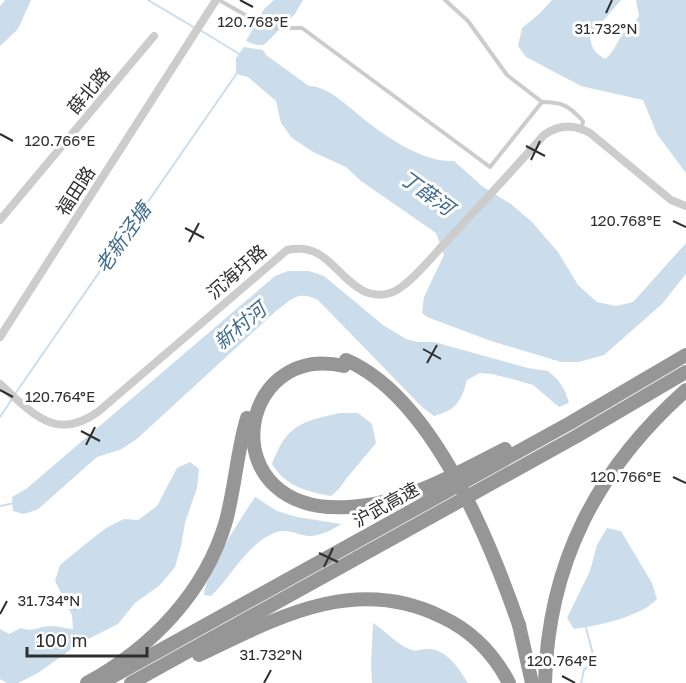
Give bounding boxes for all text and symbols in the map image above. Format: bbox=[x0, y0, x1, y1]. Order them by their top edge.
text: 120.768°E bbox=[218, 12, 288, 30]
text: 31.732°N bbox=[574, 19, 638, 37]
street label: 薛北路 bbox=[62, 63, 114, 118]
text: 120.766°E bbox=[25, 131, 95, 149]
street label: 福田路 bbox=[51, 162, 99, 219]
water label: 丁薛河 bbox=[396, 165, 462, 222]
water label: 老新泾塘 bbox=[89, 195, 157, 277]
text: 120.768°E bbox=[591, 211, 661, 229]
street label: 沉海圩路 bbox=[202, 239, 271, 303]
water label: 新村河 bbox=[209, 294, 273, 354]
text: 120.764°E bbox=[25, 387, 95, 405]
text: 120.766°E bbox=[591, 467, 661, 485]
street label: 沪武高速 bbox=[349, 477, 422, 531]
text: 31.734°N bbox=[18, 591, 80, 609]
scale bar bbox=[27, 620, 147, 658]
text: 100 m bbox=[36, 629, 87, 651]
text: 31.732°N bbox=[239, 645, 303, 663]
text: 120.764°E bbox=[527, 651, 597, 669]

